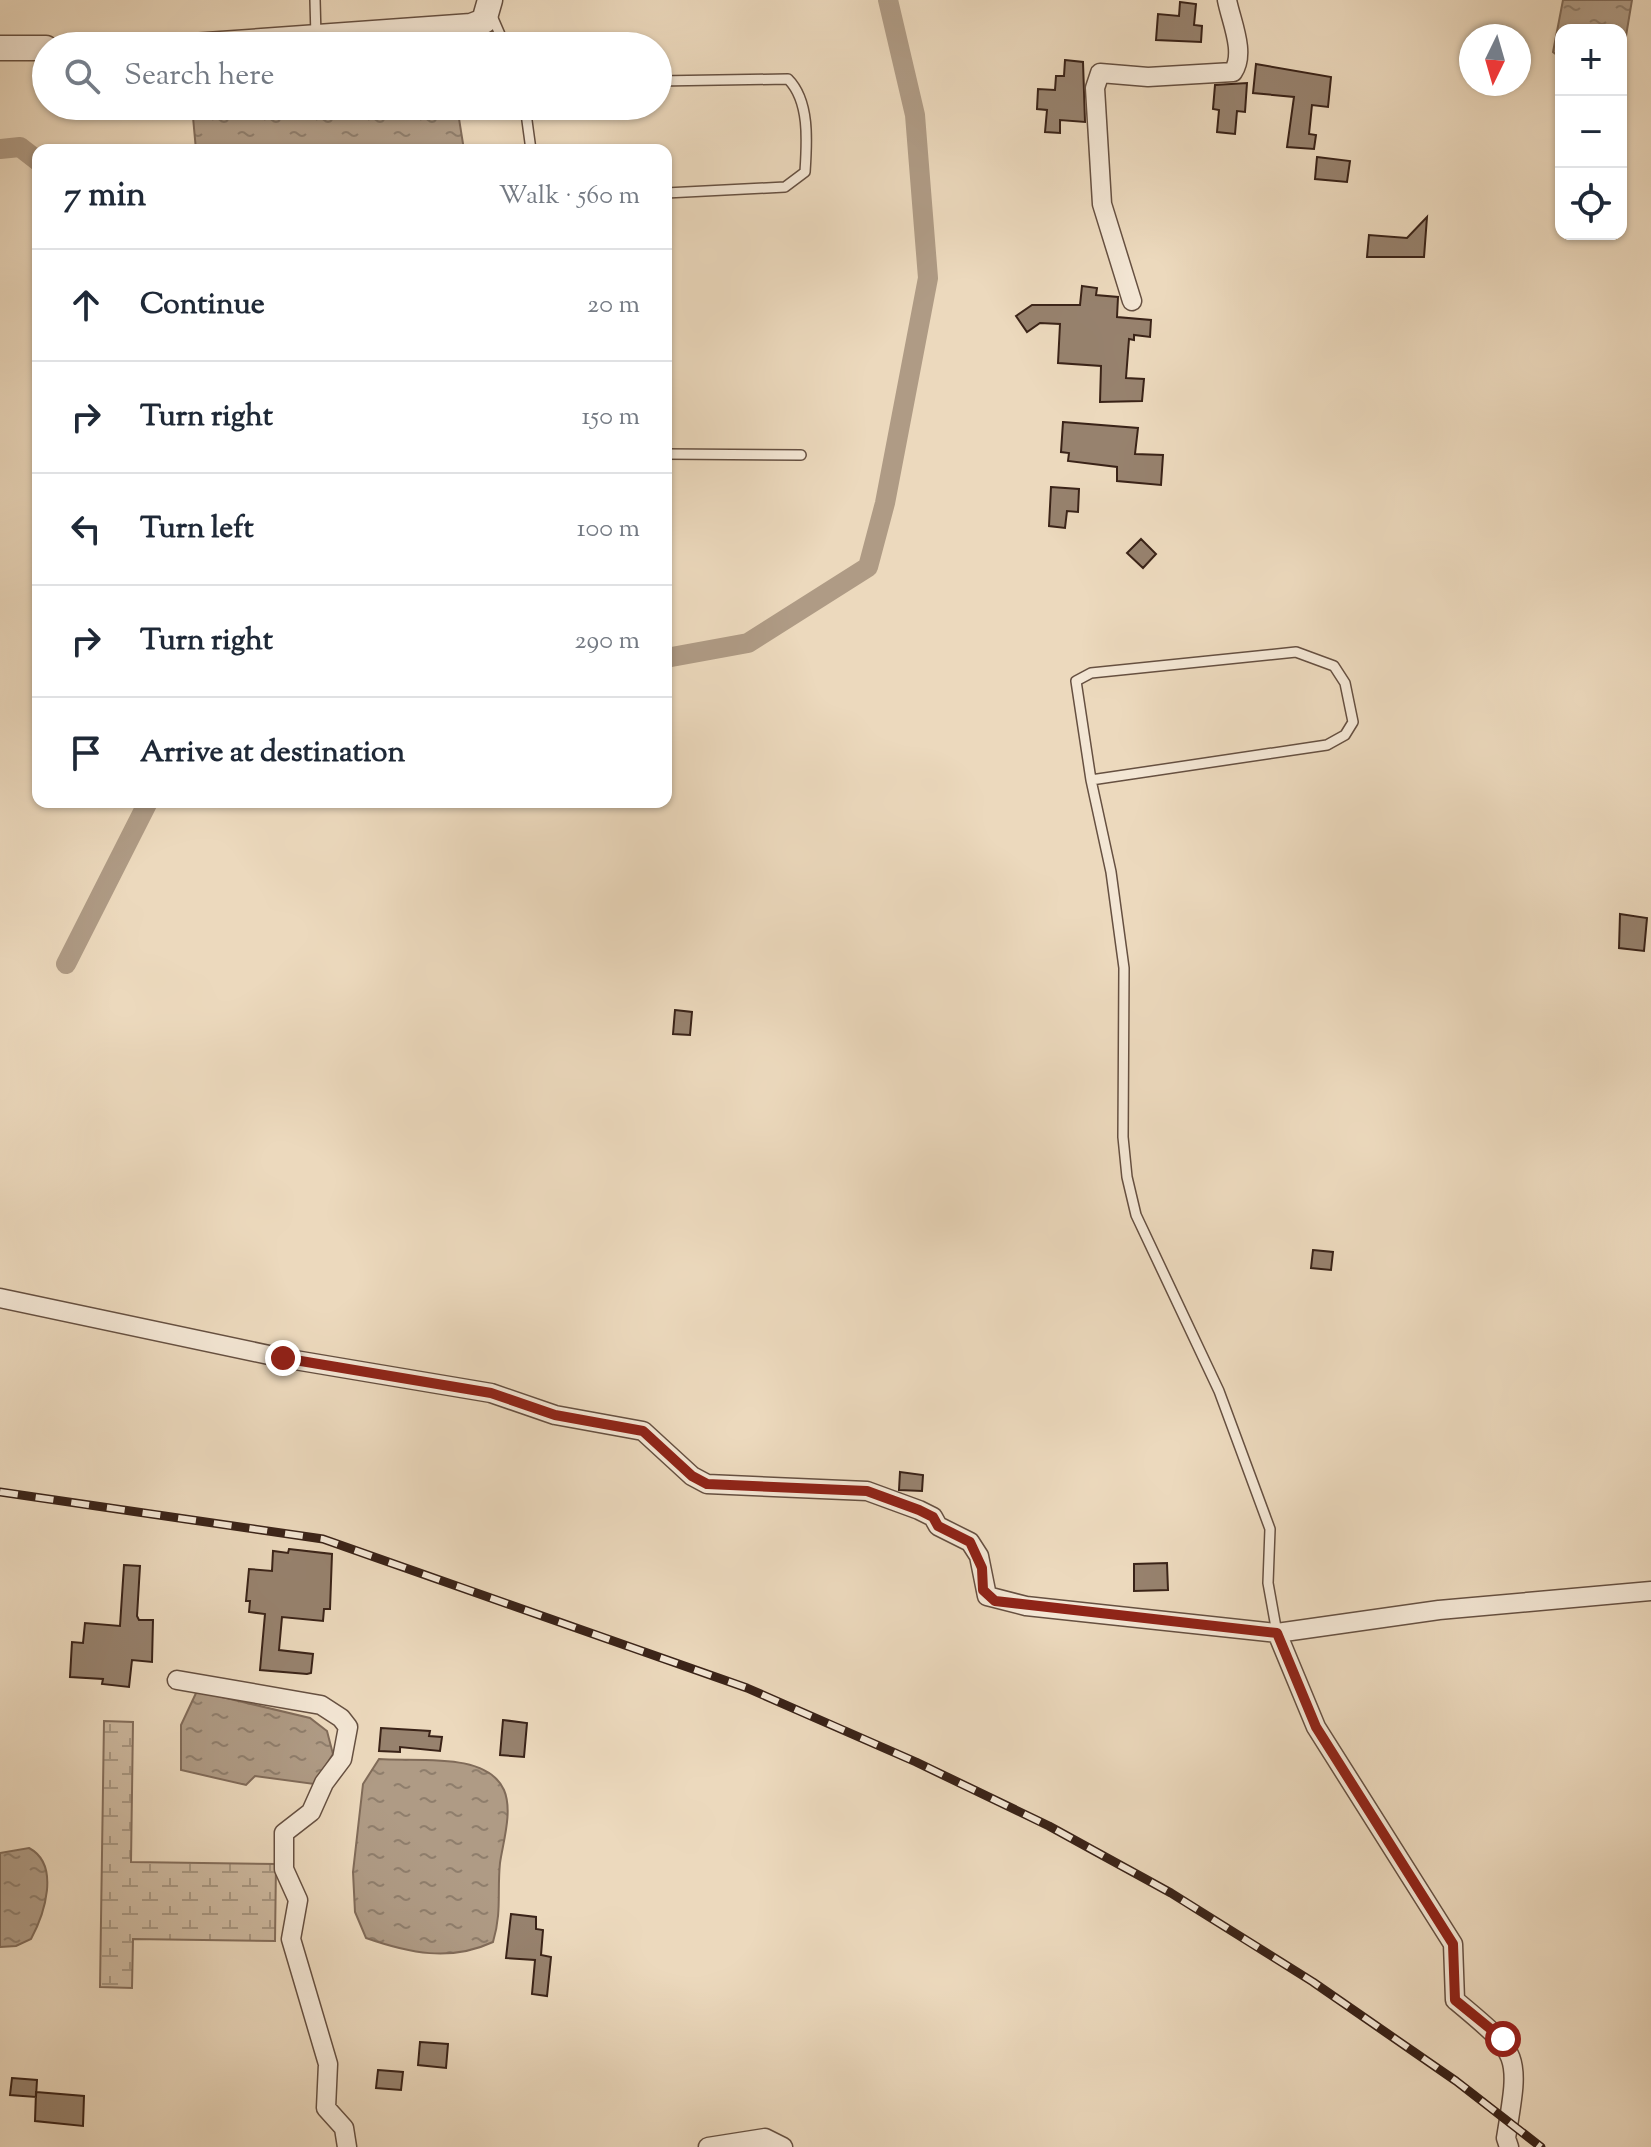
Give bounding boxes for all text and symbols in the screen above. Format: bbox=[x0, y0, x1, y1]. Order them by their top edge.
north arrow bbox=[1459, 24, 1531, 96]
map controls bbox=[1555, 24, 1627, 240]
button: + bbox=[1555, 24, 1627, 96]
search box bbox=[32, 32, 672, 120]
icon: search bbox=[60, 54, 104, 98]
text: Search here bbox=[124, 55, 274, 98]
button: − bbox=[1555, 96, 1627, 168]
button: locate bbox=[1555, 168, 1627, 240]
text: 7 min bbox=[64, 172, 146, 221]
text: Walk · 560 m bbox=[499, 178, 640, 215]
icon: ahead bbox=[64, 283, 108, 327]
text: Continue bbox=[140, 284, 265, 327]
text: 20 m bbox=[587, 287, 640, 324]
icon: right bbox=[64, 395, 108, 439]
text: Turn right bbox=[140, 396, 273, 439]
text: 150 m bbox=[581, 399, 640, 436]
icon: left bbox=[64, 507, 108, 551]
text: Turn left bbox=[140, 508, 254, 551]
text: 100 m bbox=[577, 511, 640, 548]
icon: right bbox=[64, 619, 108, 663]
text: Turn right bbox=[140, 620, 273, 663]
text: 290 m bbox=[574, 623, 640, 660]
icon: arrive bbox=[64, 731, 108, 775]
text: Arrive at destination bbox=[140, 732, 405, 775]
route end bbox=[265, 1340, 301, 1376]
route start bbox=[1485, 2021, 1521, 2057]

